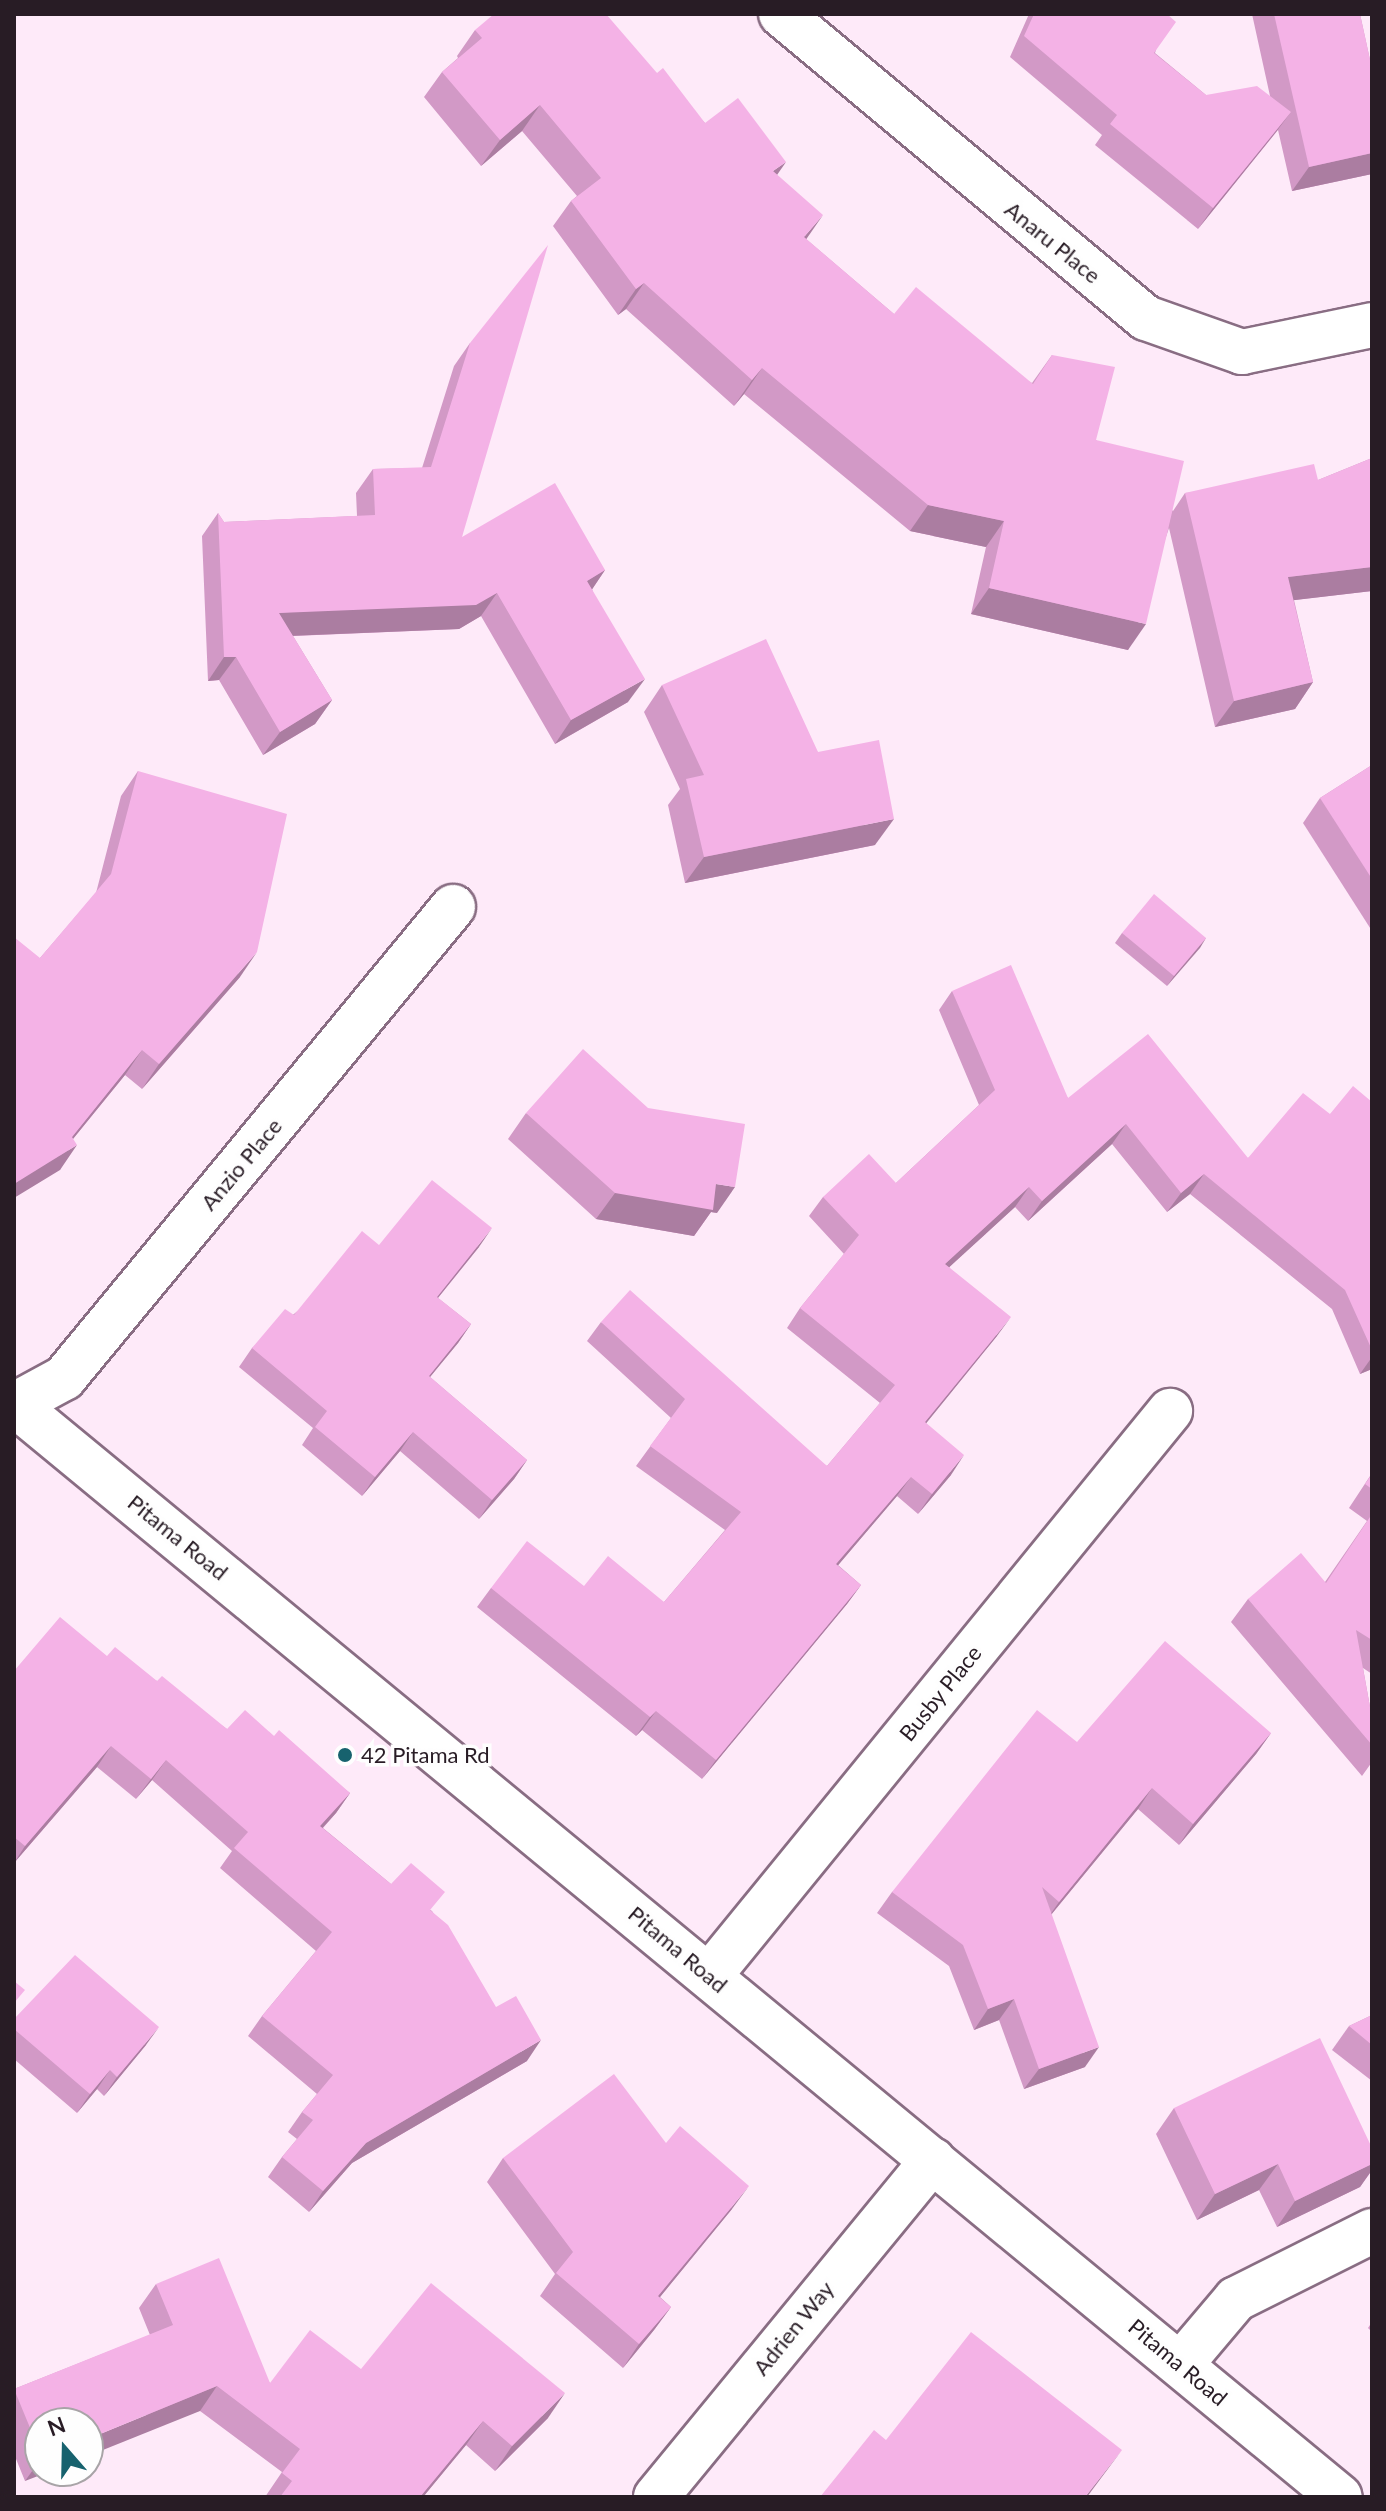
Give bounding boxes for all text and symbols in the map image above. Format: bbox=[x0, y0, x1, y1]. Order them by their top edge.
street label: Anaru Place bbox=[1000, 196, 1106, 288]
street label: Anzio Place bbox=[195, 1113, 287, 1215]
street label: Pitama Road bbox=[123, 1489, 233, 1585]
street label: Busby Place bbox=[893, 1640, 987, 1746]
place label: 42 Pitama Rd bbox=[361, 1742, 490, 1768]
marker: 42 Pitama Rd bbox=[336, 1746, 354, 1764]
street label: Pitama Road bbox=[623, 1900, 733, 1998]
street label: Adrien Way bbox=[747, 2276, 839, 2380]
street label: Pitama Road bbox=[1123, 2313, 1233, 2411]
north arrow bbox=[24, 2407, 104, 2487]
text: N bbox=[44, 2410, 69, 2441]

